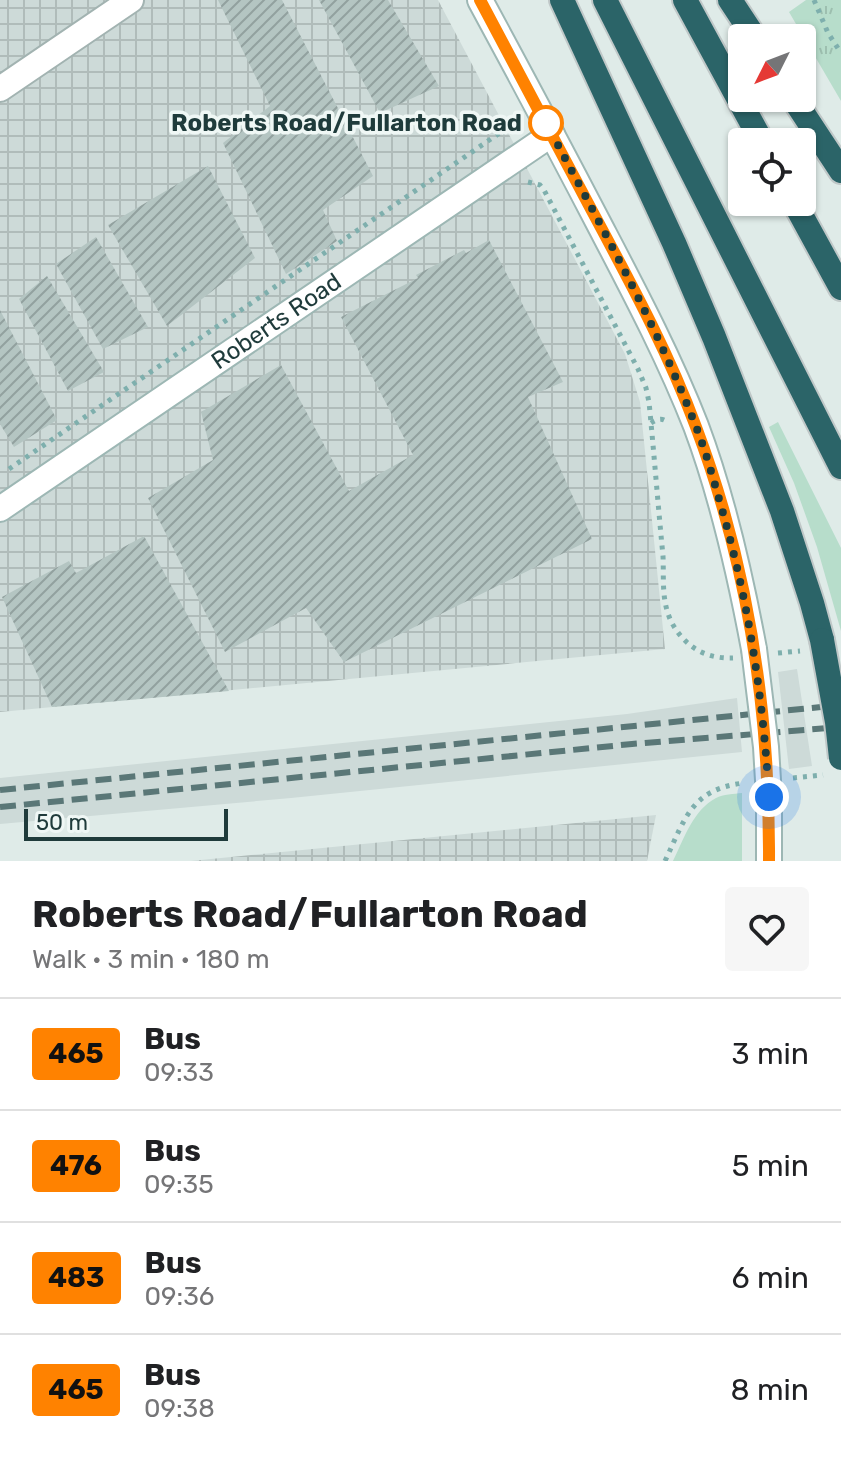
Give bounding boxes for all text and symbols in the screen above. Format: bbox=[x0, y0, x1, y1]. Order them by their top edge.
north arrow bbox=[728, 24, 816, 112]
map controls bbox=[728, 24, 816, 216]
marker: Roberts Road/Fullarton Road bbox=[529, 106, 563, 140]
place label: Roberts Road/Fullarton Road bbox=[171, 109, 522, 137]
button: locate bbox=[728, 128, 816, 216]
street label: Roberts Road bbox=[206, 267, 346, 375]
your location bbox=[749, 777, 789, 817]
scale bar bbox=[24, 805, 228, 841]
text: 50 m bbox=[36, 809, 88, 836]
button: heart bbox=[725, 887, 809, 971]
text: Roberts Road/Fullarton Road bbox=[32, 891, 588, 937]
text: Walk · 3 min · 180 m bbox=[32, 944, 270, 975]
text: Bus bbox=[144, 1021, 201, 1057]
text: 3 min bbox=[732, 1036, 809, 1072]
text: 465 bbox=[48, 1037, 104, 1070]
text: 09:33 bbox=[144, 1057, 214, 1088]
text: Bus bbox=[144, 1133, 201, 1169]
text: 5 min bbox=[732, 1148, 809, 1184]
text: 476 bbox=[50, 1149, 102, 1182]
text: 09:35 bbox=[144, 1169, 214, 1200]
text: Bus bbox=[145, 1245, 202, 1281]
text: 6 min bbox=[731, 1260, 809, 1296]
text: 483 bbox=[48, 1261, 105, 1294]
text: 09:36 bbox=[145, 1281, 214, 1312]
text: Bus bbox=[144, 1357, 201, 1393]
text: 8 min bbox=[730, 1372, 809, 1408]
text: 465 bbox=[48, 1373, 104, 1406]
text: 09:38 bbox=[144, 1393, 215, 1424]

